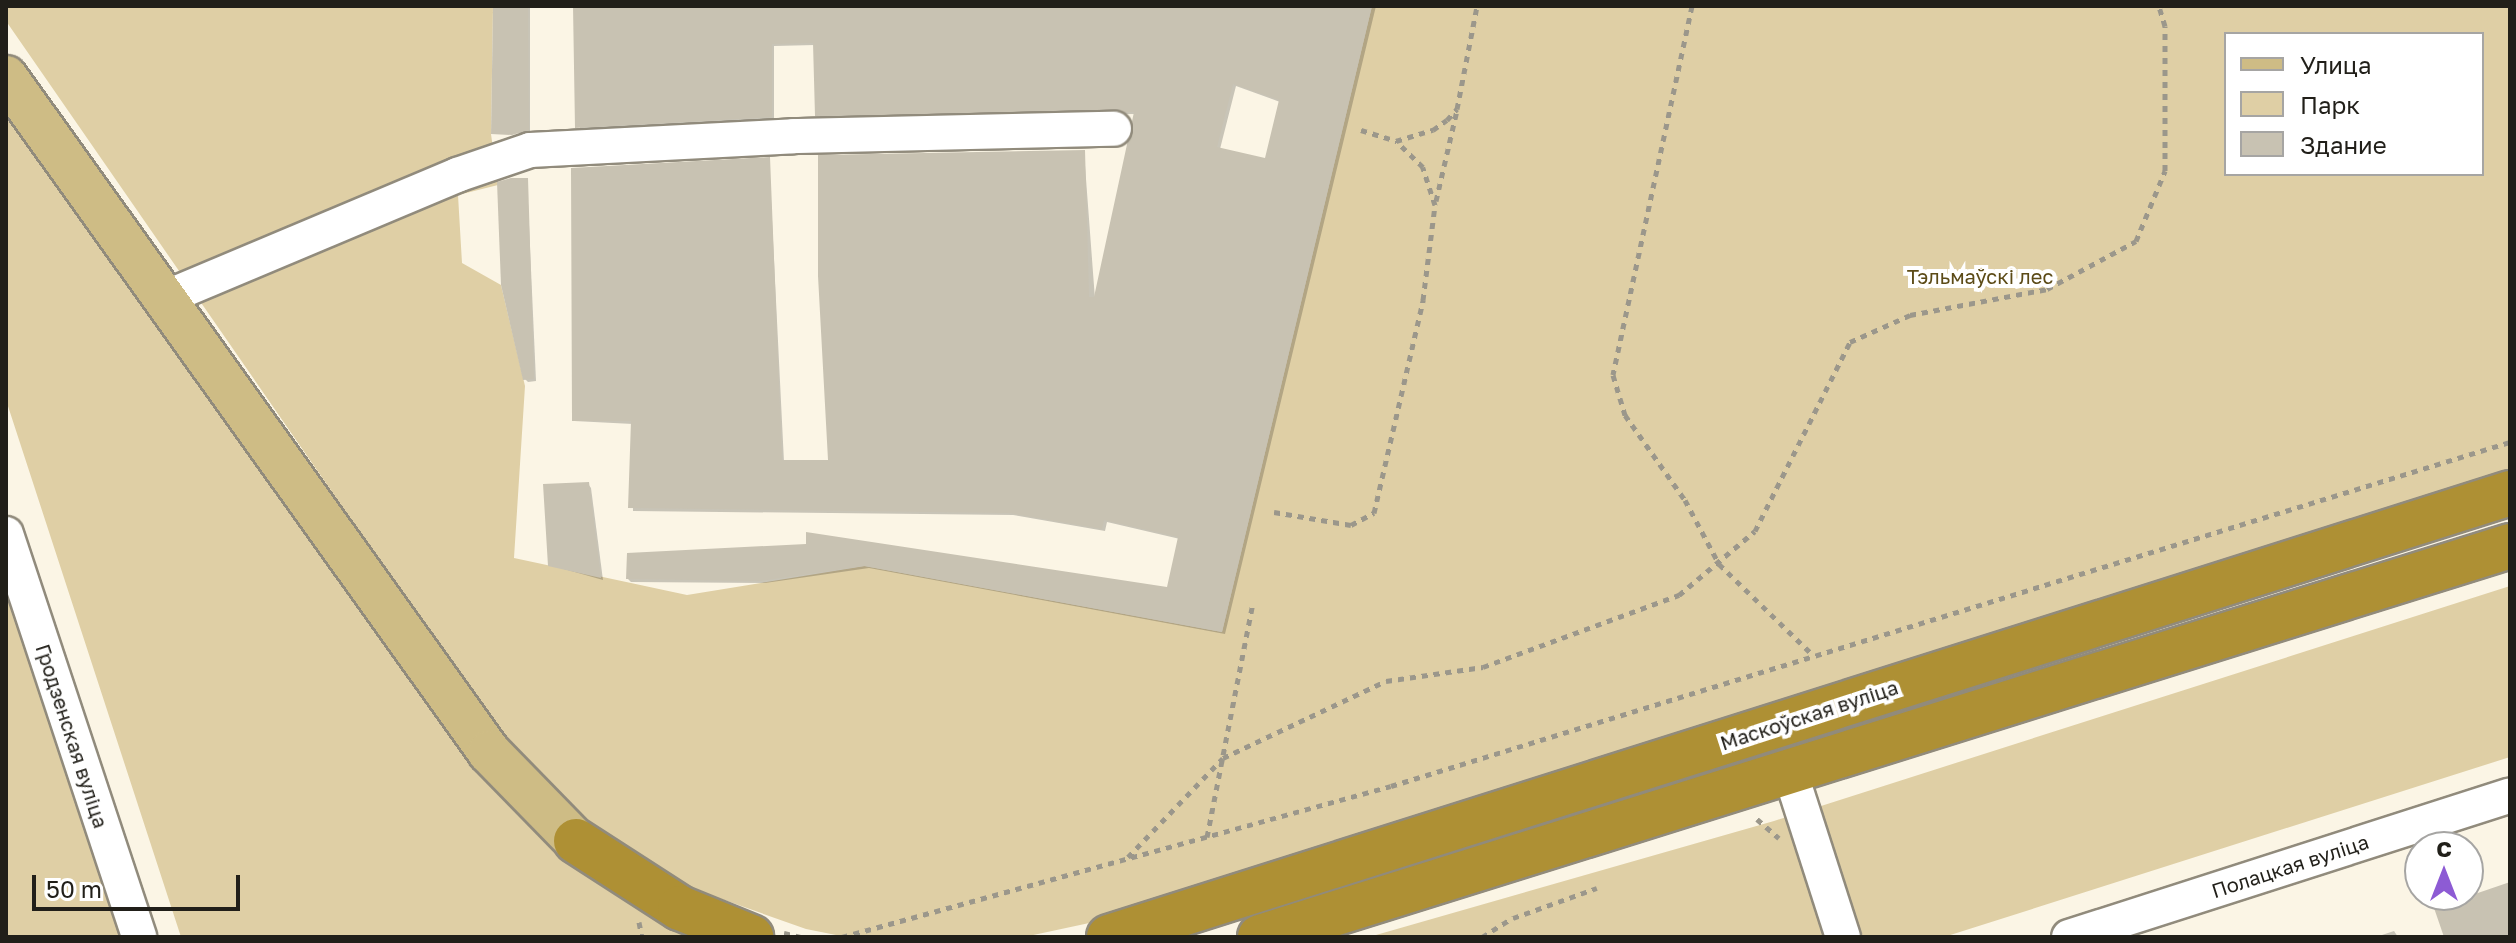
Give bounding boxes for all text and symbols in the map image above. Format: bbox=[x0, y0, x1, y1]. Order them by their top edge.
legend bbox=[2224, 32, 2484, 176]
text: Улица bbox=[2300, 50, 2372, 79]
text: Парк bbox=[2300, 90, 2360, 119]
text: Здание bbox=[2300, 130, 2387, 159]
park label: Тэльмаўскі лес bbox=[1907, 264, 2053, 288]
street label: Гродзенская вуліца bbox=[31, 641, 113, 831]
street label: Маскоўская вуліца bbox=[1717, 675, 1901, 755]
street label: Полацкая вуліца bbox=[2208, 829, 2372, 903]
north arrow bbox=[2404, 831, 2484, 911]
text: С bbox=[2436, 835, 2452, 862]
scale bar bbox=[36, 859, 244, 909]
text: 50 m bbox=[46, 874, 102, 903]

